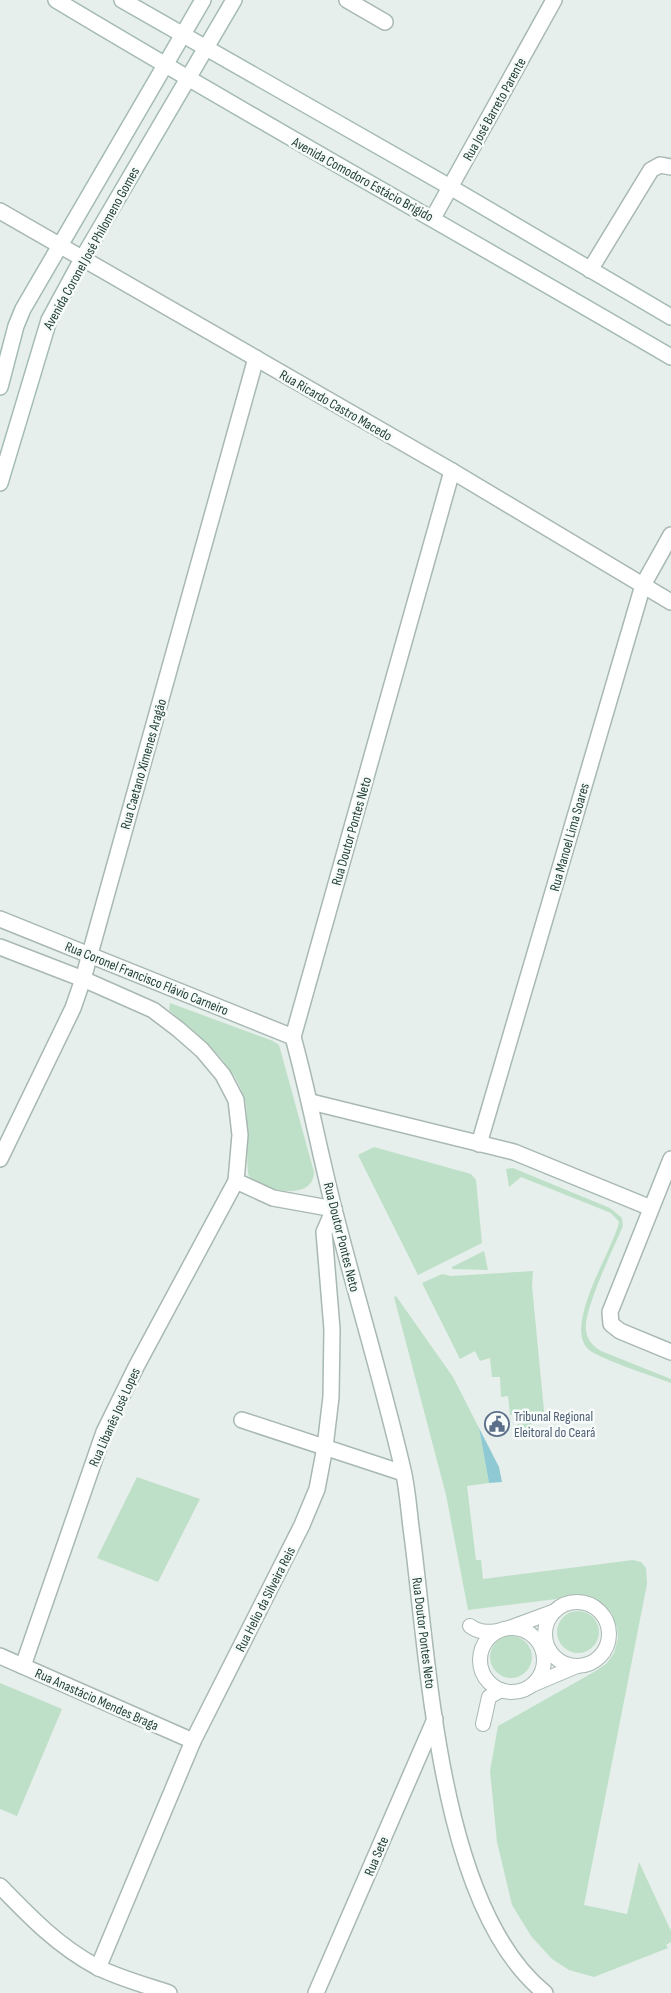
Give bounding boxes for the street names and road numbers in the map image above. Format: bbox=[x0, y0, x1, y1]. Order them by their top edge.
street label: Rua José Barreto Parente bbox=[459, 55, 530, 164]
street label: Avenida Comodoro Estácio Brigido bbox=[288, 133, 437, 225]
street label: Avenida Coronel José Philomeno Gomes bbox=[39, 164, 143, 333]
street label: Rua Ricardo Castro Macedo bbox=[276, 366, 395, 445]
street label: Rua Caetano Ximenes Aragão bbox=[117, 697, 170, 831]
street label: Rua Doutor Pontes Neto bbox=[328, 775, 375, 887]
street label: Rua Manoel Lima Soares bbox=[546, 781, 593, 893]
street label: Rua Coronel Francisco Flávio Carneiro bbox=[63, 938, 231, 1019]
street label: Rua Doutor Pontes Neto bbox=[320, 1181, 363, 1294]
street label: Rua Libanês José Lopes bbox=[85, 1365, 144, 1469]
street label: Rua Helio da Silveira Reis bbox=[232, 1544, 299, 1654]
street label: Rua Doutor Pontes Neto bbox=[408, 1576, 439, 1690]
street label: Rua Anastácio Mendes Braga bbox=[32, 1665, 161, 1734]
street label: Rua Sete bbox=[361, 1834, 392, 1879]

